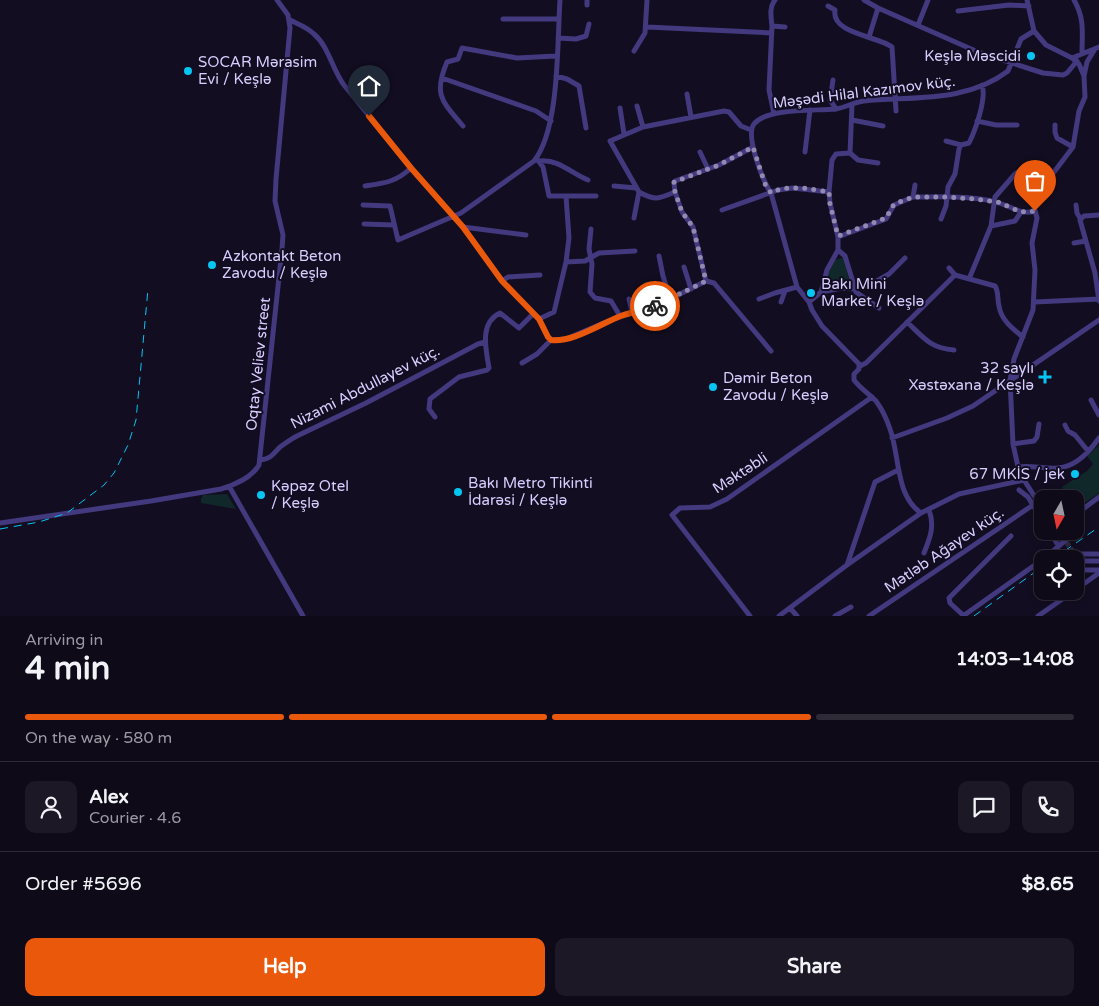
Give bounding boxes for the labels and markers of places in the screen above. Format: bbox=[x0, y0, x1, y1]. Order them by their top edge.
place label: Keşlə Məscidi bbox=[924, 47, 1021, 65]
marker: Keşlə Məscidi bbox=[1025, 50, 1037, 62]
place label: SOCAR Mərasim Evi / Keşlə bbox=[198, 53, 317, 88]
marker: SOCAR Mərasim Evi / Keşlə bbox=[182, 65, 194, 77]
pin bbox=[348, 65, 390, 116]
pin bbox=[1014, 160, 1056, 211]
place label: Azkontakt Beton Zavodu / Keşlə bbox=[222, 247, 341, 282]
marker: Azkontakt Beton Zavodu / Keşlə bbox=[206, 259, 218, 271]
place label: Bakı Mini Market / Keşlə bbox=[821, 275, 924, 310]
marker: Bakı Mini Market / Keşlə bbox=[805, 287, 817, 299]
place label: 32 saylı Xəstəxana / Keşlə bbox=[908, 359, 1034, 394]
place label: Dəmir Beton Zavodu / Keşlə bbox=[723, 369, 829, 404]
marker: 32 saylı Xəstəxana / Keşlə bbox=[1038, 370, 1052, 384]
marker: Dəmir Beton Zavodu / Keşlə bbox=[707, 381, 719, 393]
place label: 67 MKİS / jek bbox=[969, 465, 1065, 483]
marker: 67 MKİS / jek bbox=[1069, 468, 1081, 480]
place label: Bakı Metro Tikinti İdarəsi / Keşlə bbox=[468, 474, 593, 509]
place label: Kəpəz Otel / Keşlə bbox=[271, 477, 349, 512]
marker: Bakı Metro Tikinti İdarəsi / Keşlə bbox=[452, 486, 464, 498]
marker: Kəpəz Otel / Keşlə bbox=[255, 489, 267, 501]

